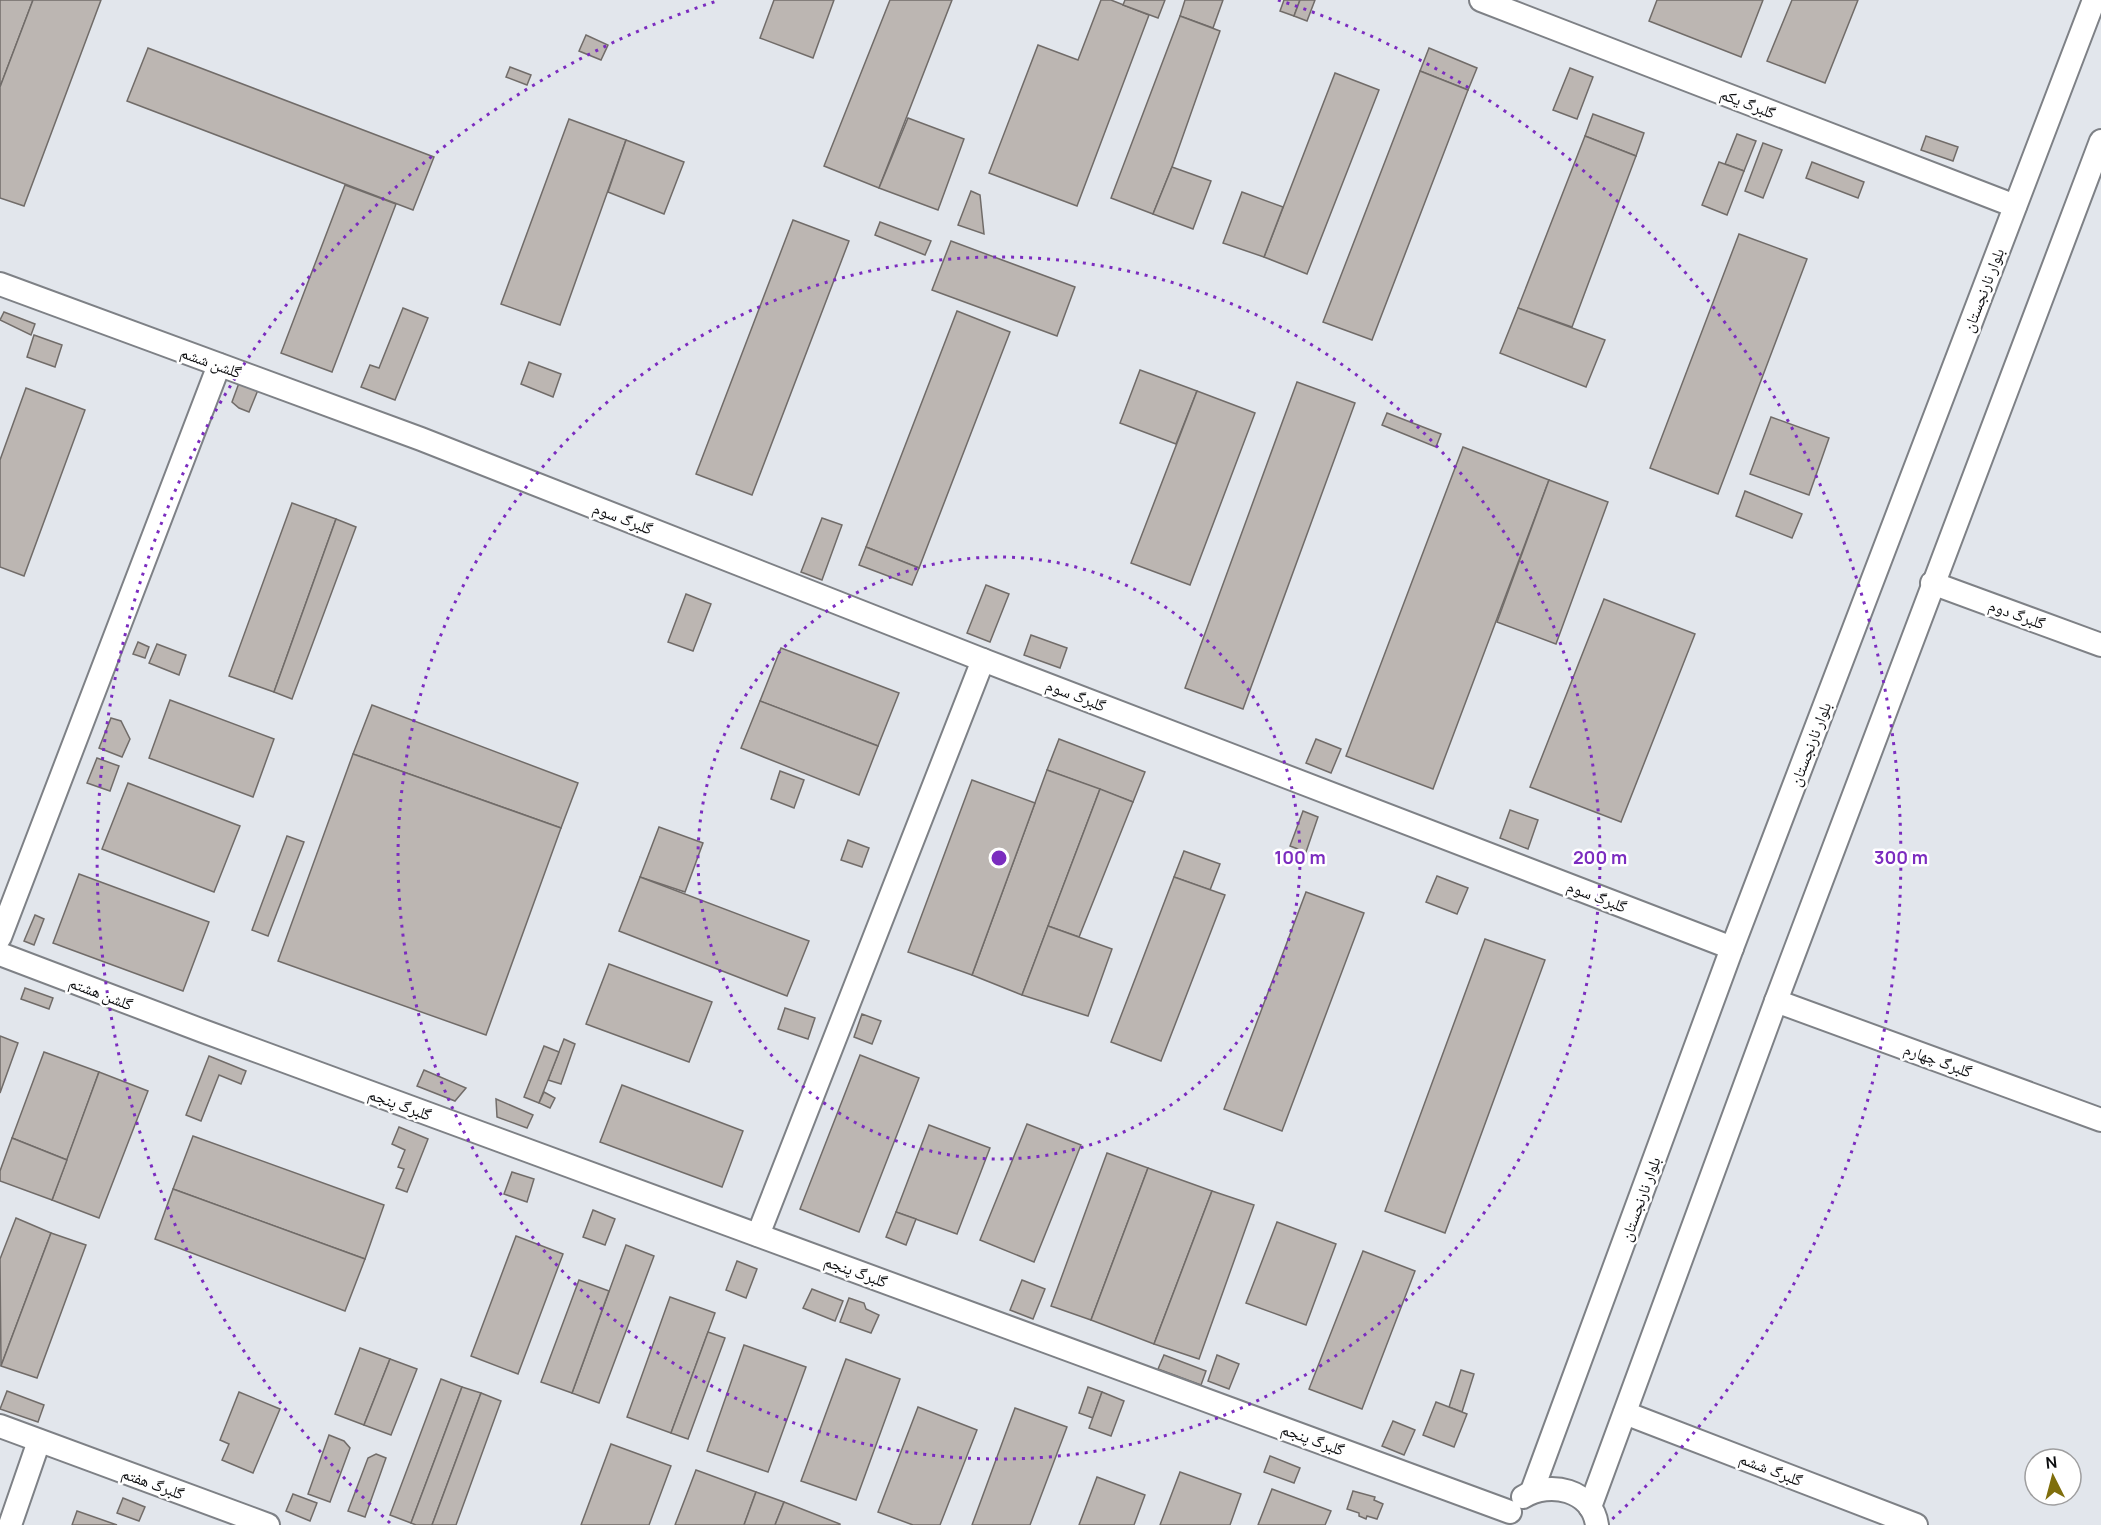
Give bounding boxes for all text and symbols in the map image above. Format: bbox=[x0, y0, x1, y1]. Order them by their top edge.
street label: گلبرگ یکم bbox=[1717, 82, 1779, 124]
street label: بلوار نارنجستان bbox=[1957, 245, 2009, 335]
street label: گلشن ششم bbox=[177, 341, 245, 383]
street label: گلبرگ سوم bbox=[590, 497, 656, 540]
street label: گلبرگ دوم bbox=[1986, 594, 2049, 634]
street label: گلبرگ سوم bbox=[1043, 674, 1109, 717]
street label: بلوار نارنجستان bbox=[1784, 699, 1836, 789]
text: 100 m bbox=[1274, 845, 1326, 869]
text: 200 m bbox=[1573, 845, 1627, 869]
text: 300 m bbox=[1874, 845, 1928, 869]
centre of rings bbox=[989, 848, 1009, 868]
street label: گلبرگ سوم bbox=[1564, 875, 1630, 918]
street label: گلشن هشتم bbox=[66, 971, 136, 1015]
street label: گلبرگ چهارم bbox=[1901, 1038, 1975, 1083]
street label: گلبرگ پنجم bbox=[365, 1082, 435, 1126]
street label: بلوار نارنجستان bbox=[1615, 1154, 1665, 1244]
street label: گلبرگ پنجم bbox=[821, 1249, 891, 1293]
street label: گلبرگ پنجم bbox=[1278, 1417, 1348, 1461]
street label: گلبرگ ششم bbox=[1736, 1447, 1806, 1491]
north arrow bbox=[2023, 1447, 2083, 1507]
text: N bbox=[2045, 1451, 2058, 1474]
street label: گلبرگ هفتم bbox=[119, 1462, 188, 1505]

